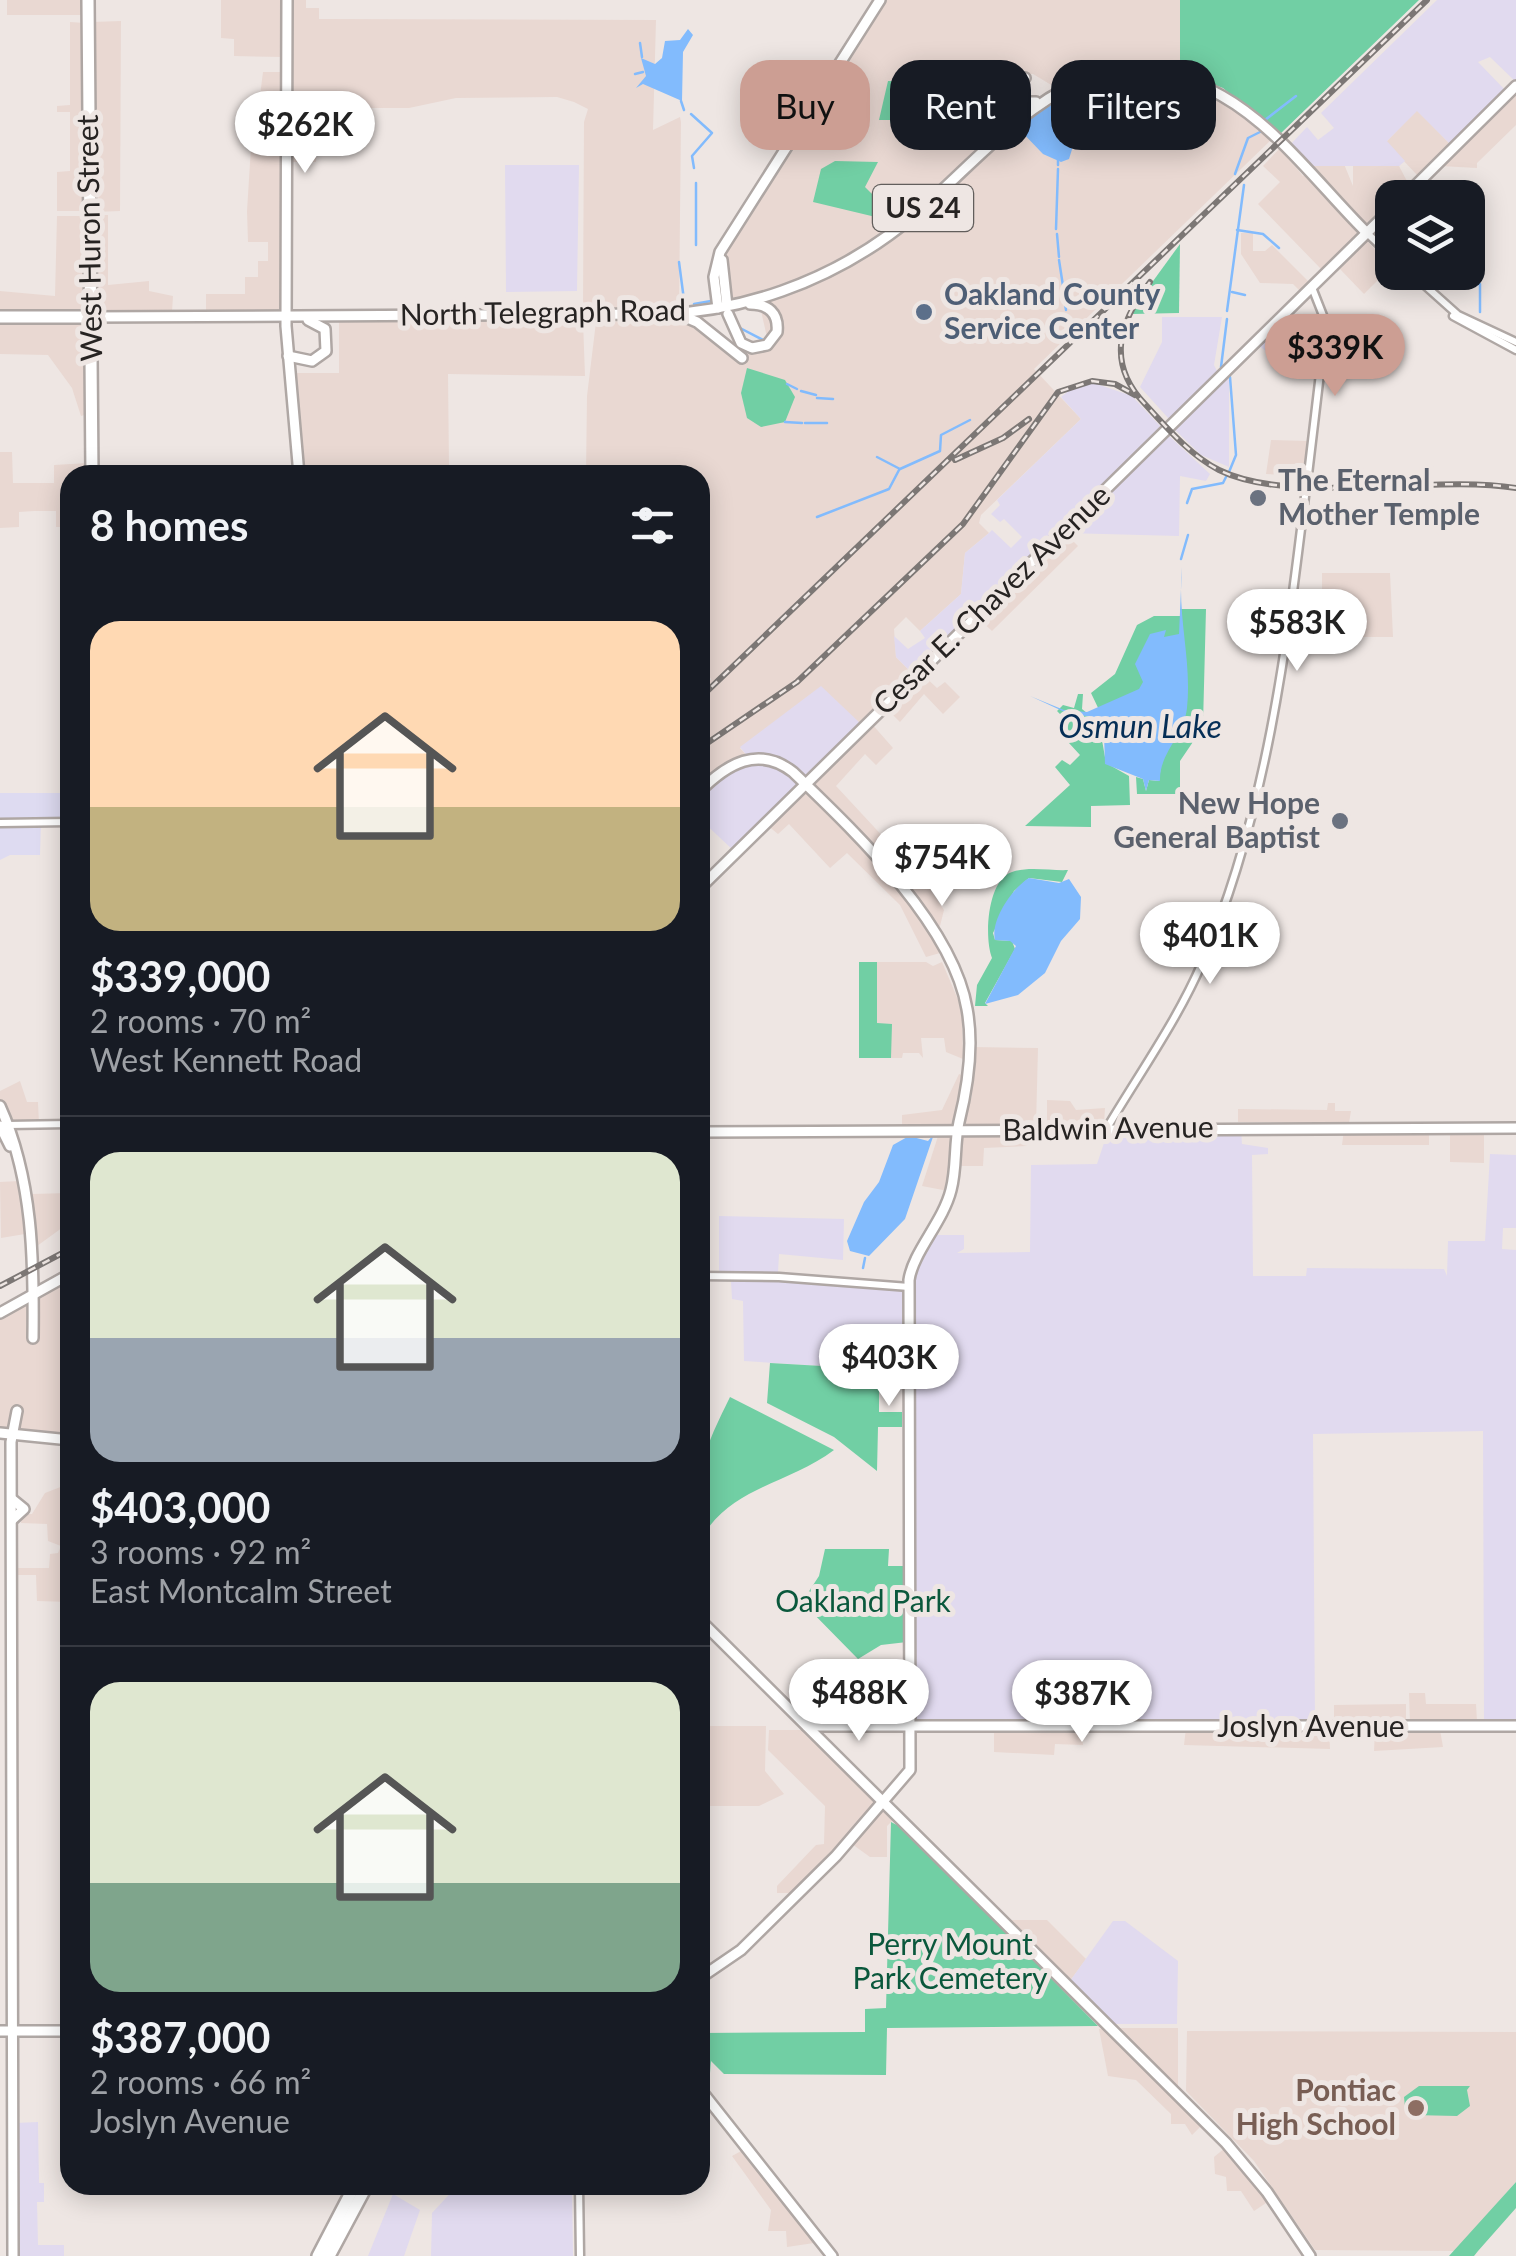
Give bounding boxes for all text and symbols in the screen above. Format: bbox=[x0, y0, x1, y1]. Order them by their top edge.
chip: Buy bbox=[740, 60, 870, 150]
chip: Rent bbox=[890, 60, 1031, 150]
chip: Filters bbox=[1051, 60, 1216, 150]
pin: $262K bbox=[235, 91, 375, 176]
text: $262K bbox=[257, 104, 353, 143]
street label: West Huron Street bbox=[68, 114, 108, 362]
map controls bbox=[1375, 180, 1485, 290]
button: layers bbox=[1375, 180, 1485, 290]
road number: US 24 bbox=[873, 185, 973, 231]
place label: Oakland County Service Center bbox=[944, 275, 1161, 345]
street label: North Telegraph Road bbox=[399, 291, 686, 331]
marker: Oakland County Service Center bbox=[913, 301, 935, 323]
pin: $339K bbox=[1265, 314, 1405, 399]
text: $339K bbox=[1287, 327, 1383, 366]
place label: The Eternal Mother Temple bbox=[1278, 461, 1480, 531]
street label: Cesar E. Chavez Avenue bbox=[865, 476, 1117, 721]
marker: The Eternal Mother Temple bbox=[1247, 487, 1269, 509]
icon: filters bbox=[625, 498, 680, 553]
text: 8 homes bbox=[90, 500, 248, 550]
pin: $583K bbox=[1227, 589, 1367, 674]
text: $583K bbox=[1249, 602, 1345, 641]
icon: home bbox=[295, 686, 475, 866]
water label: Osmun Lake bbox=[1058, 706, 1222, 745]
place label: New Hope General Baptist bbox=[1113, 784, 1320, 854]
marker: New Hope General Baptist bbox=[1329, 810, 1351, 832]
pin: $754K bbox=[872, 824, 1012, 909]
text: $754K bbox=[894, 837, 990, 876]
pin: $401K bbox=[1140, 902, 1280, 987]
text: $401K bbox=[1162, 915, 1258, 954]
text: $339,000 bbox=[90, 951, 270, 1001]
text: 2 rooms · 70 m² bbox=[90, 1001, 311, 1040]
text: West Kennett Road bbox=[90, 1040, 362, 1079]
street label: Baldwin Avenue bbox=[1002, 1107, 1214, 1147]
icon: home bbox=[295, 1217, 475, 1397]
pin: $403K bbox=[819, 1324, 959, 1409]
text: $403K bbox=[841, 1337, 937, 1376]
text: $403,000 bbox=[90, 1482, 270, 1532]
text: 3 rooms · 92 m² bbox=[90, 1532, 311, 1571]
text: East Montcalm Street bbox=[90, 1571, 392, 1610]
park label: Oakland Park bbox=[775, 1582, 952, 1618]
pin: $488K bbox=[789, 1659, 929, 1744]
pin: $387K bbox=[1012, 1660, 1152, 1745]
text: $488K bbox=[811, 1672, 907, 1711]
text: $387K bbox=[1034, 1673, 1130, 1712]
street label: Joslyn Avenue bbox=[1217, 1707, 1405, 1743]
icon: home bbox=[295, 1747, 475, 1927]
park label: Perry Mount Park Cemetery bbox=[852, 1925, 1048, 1995]
text: $387,000 bbox=[90, 2012, 270, 2062]
text: 2 rooms · 66 m² bbox=[90, 2062, 311, 2101]
place label: Pontiac High School bbox=[1236, 2071, 1396, 2141]
marker: Pontiac High School bbox=[1405, 2097, 1427, 2119]
text: Joslyn Avenue bbox=[90, 2101, 290, 2140]

